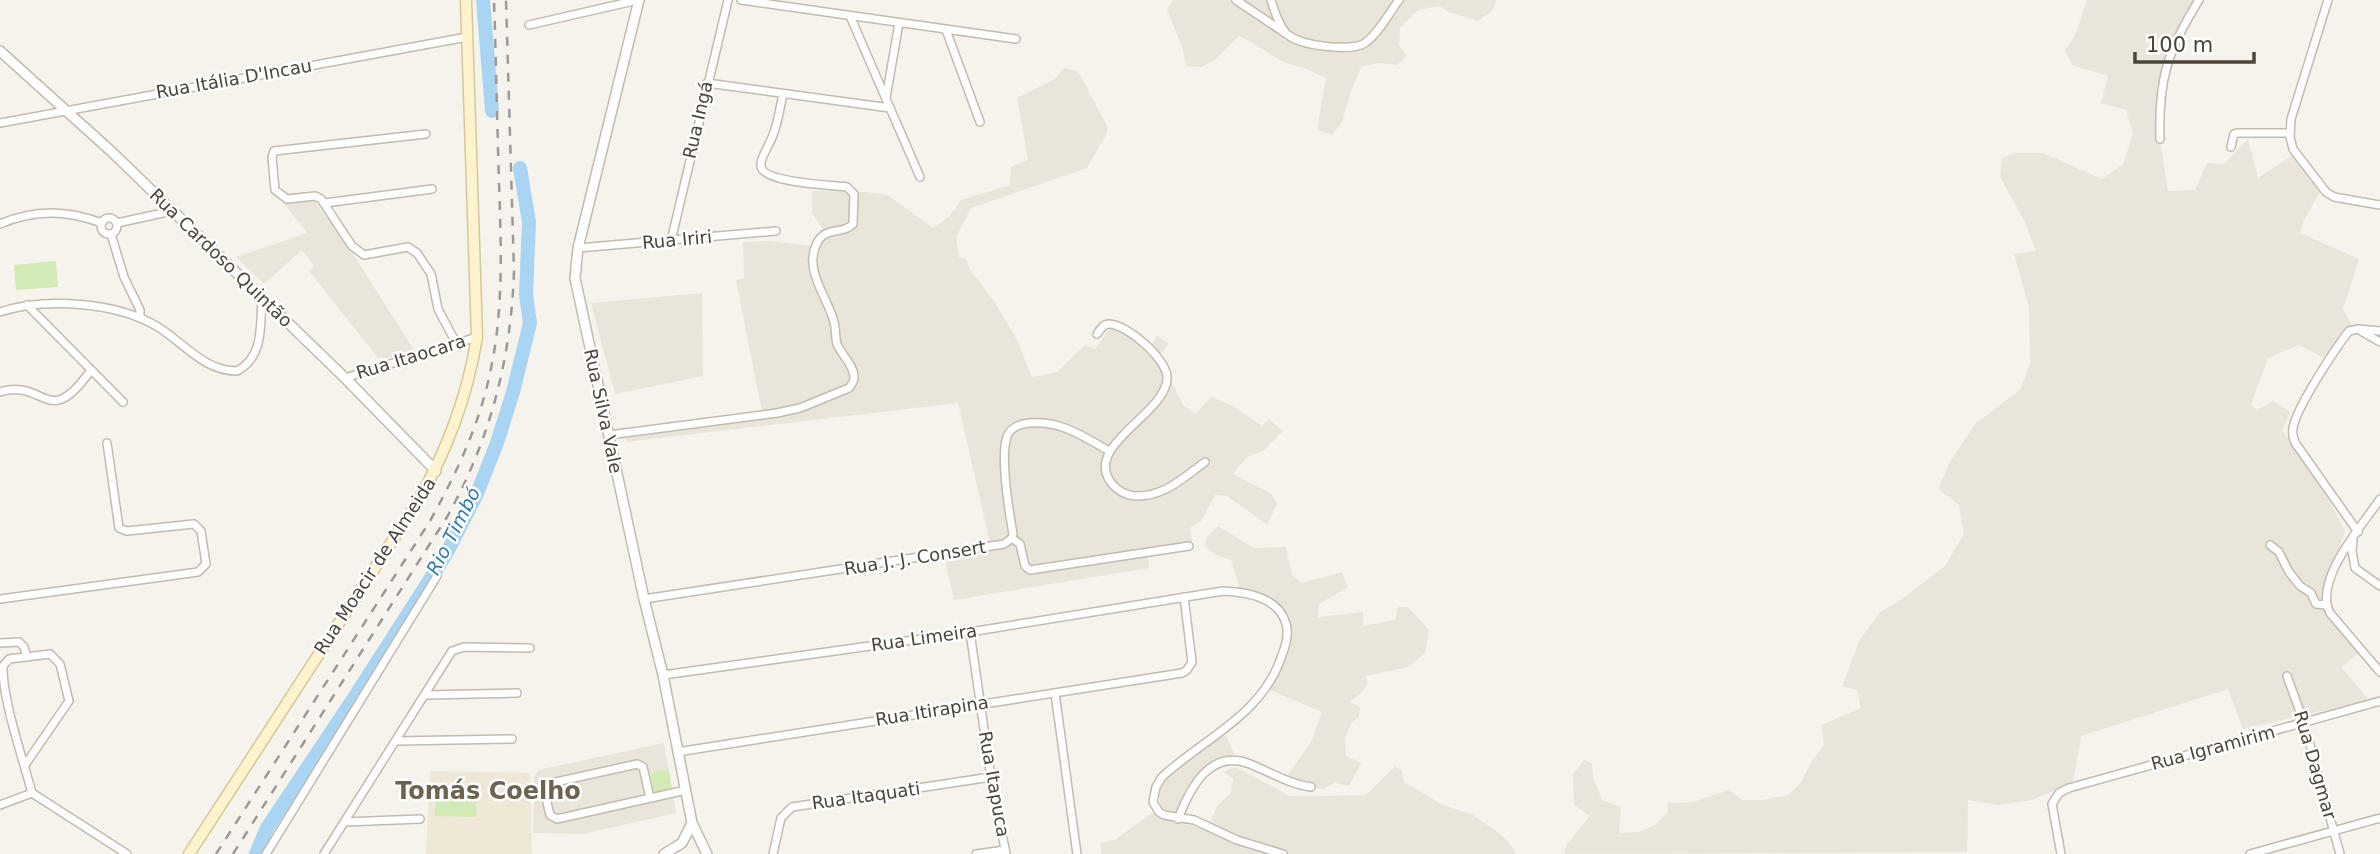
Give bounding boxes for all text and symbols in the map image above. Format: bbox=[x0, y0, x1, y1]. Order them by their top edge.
scale bar bbox=[2135, 21, 2254, 65]
text: 100 m bbox=[2146, 33, 2213, 57]
street label: Rua Itália D'Incau bbox=[154, 54, 313, 103]
street label: Rua Ingá bbox=[678, 79, 717, 161]
street label: Rua Cardoso Quintão bbox=[146, 184, 297, 331]
street label: Rua Iriri bbox=[641, 226, 713, 253]
street label: Rua Itaocara bbox=[353, 330, 468, 383]
street label: Rua Silva Vale bbox=[580, 347, 627, 475]
street label: Rua Moacir de Almeida bbox=[309, 473, 440, 658]
water label: Rio Timbó bbox=[422, 484, 484, 578]
street label: Rua J. J. Consert bbox=[843, 536, 987, 579]
street label: Rua Limeira bbox=[870, 620, 978, 655]
street label: Rua Itirapina bbox=[874, 691, 990, 730]
street label: Rua Dagmar bbox=[2290, 708, 2341, 822]
street label: Rua Igramirim bbox=[2149, 721, 2277, 774]
street label: Rua Itapuca bbox=[975, 729, 1014, 838]
district label: Tomás Coelho bbox=[395, 777, 581, 805]
street label: Rua Itaquati bbox=[810, 778, 921, 814]

